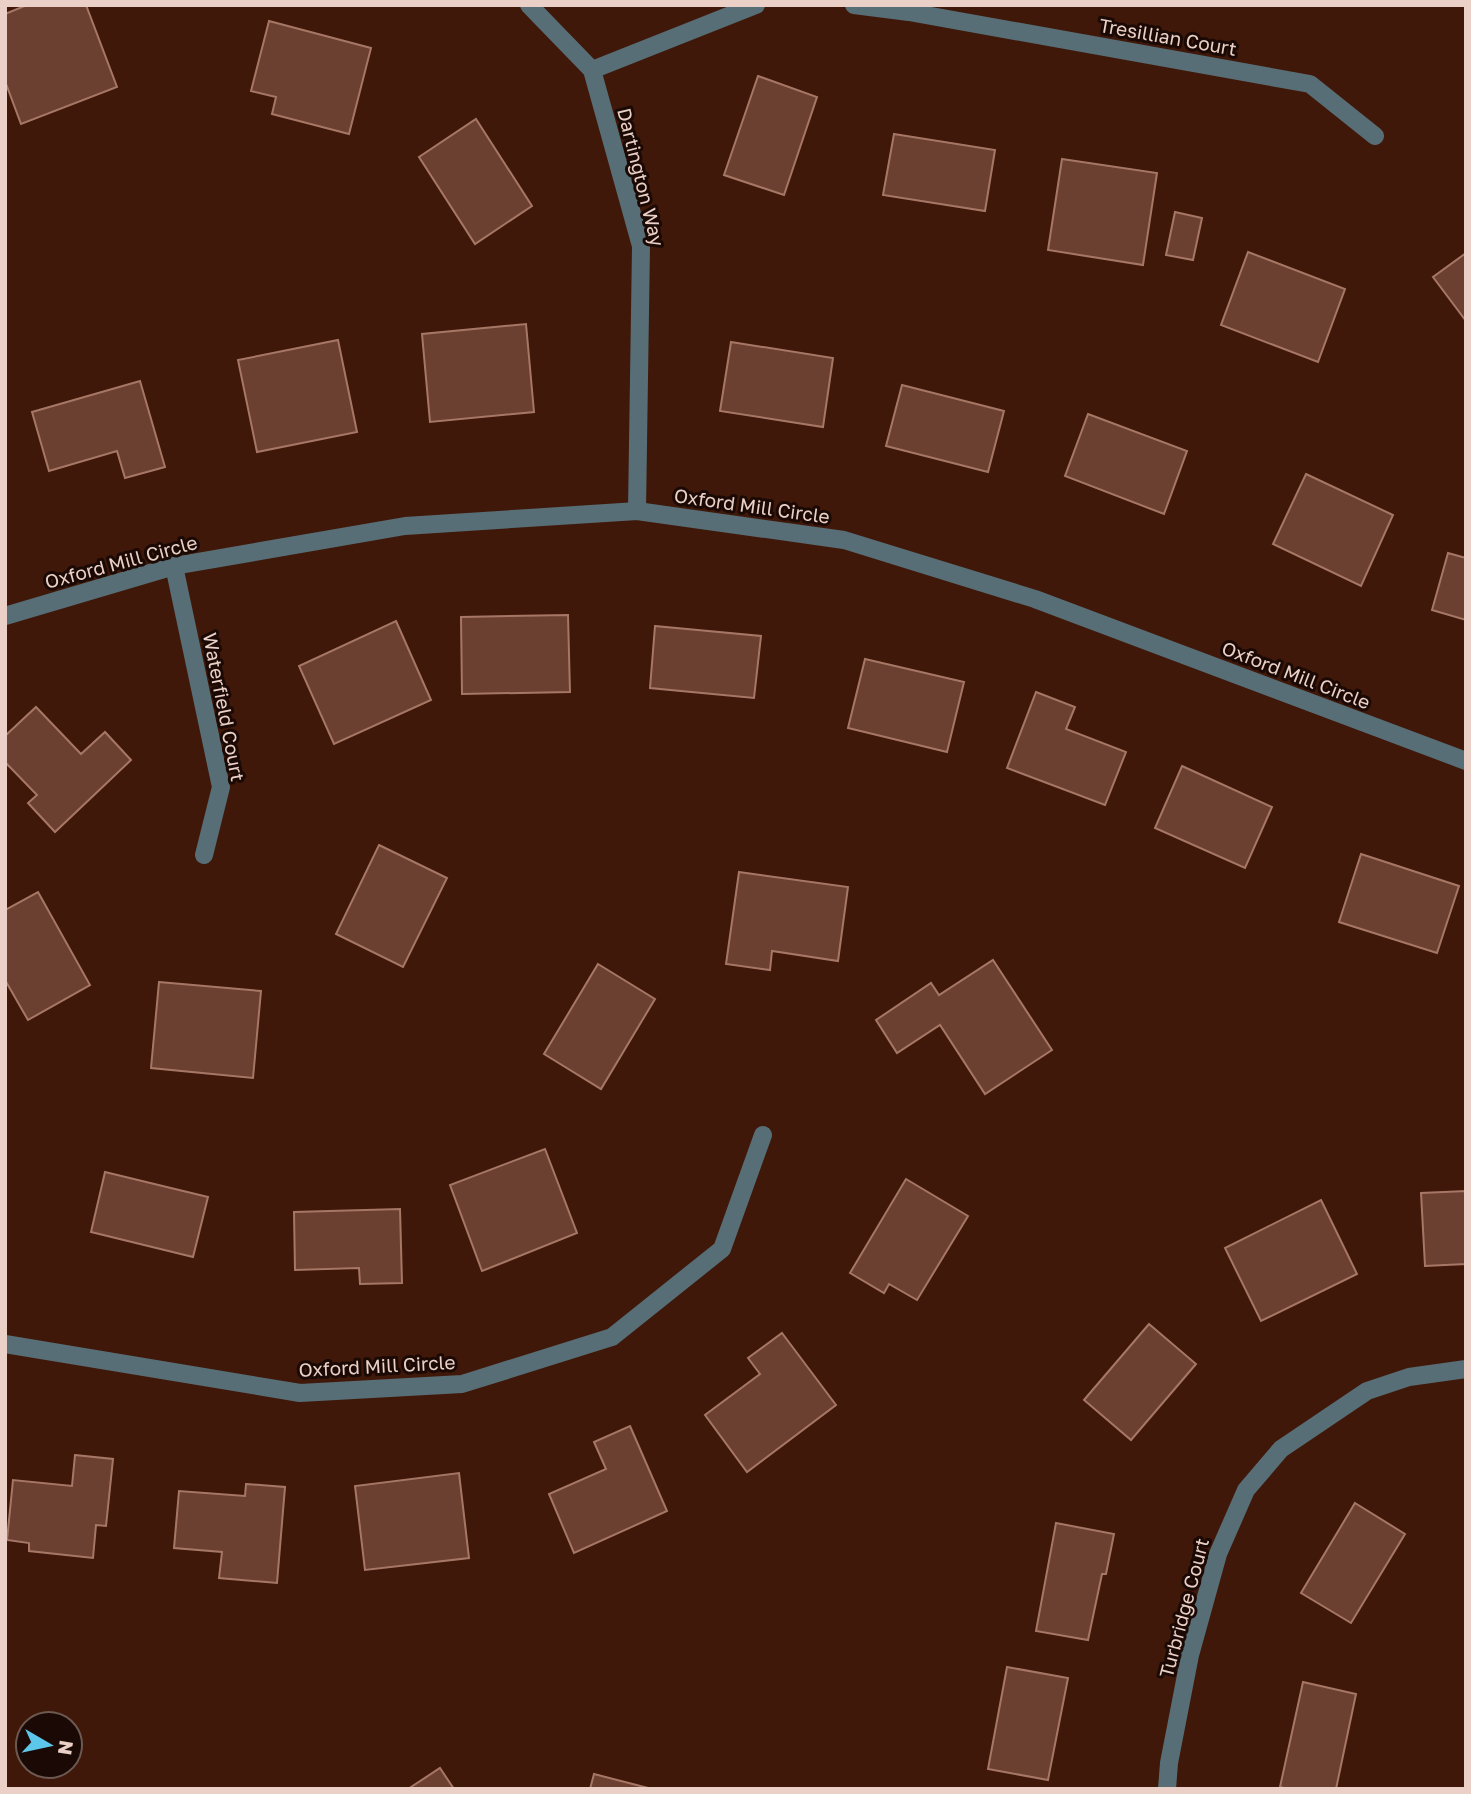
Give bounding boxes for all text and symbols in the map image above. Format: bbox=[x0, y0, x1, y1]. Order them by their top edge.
street label: Tresillian Court bbox=[1098, 13, 1239, 60]
street label: Dartington Way bbox=[613, 105, 670, 249]
street label: Oxford Mill Circle bbox=[673, 483, 831, 528]
street label: Oxford Mill Circle bbox=[42, 530, 200, 593]
street label: Waterfield Court bbox=[199, 631, 250, 783]
street label: Oxford Mill Circle bbox=[1219, 636, 1374, 713]
street label: Oxford Mill Circle bbox=[298, 1350, 456, 1381]
street label: Turbridge Court bbox=[1154, 1536, 1213, 1680]
north arrow bbox=[14, 1710, 84, 1780]
text: N bbox=[54, 1739, 79, 1757]

